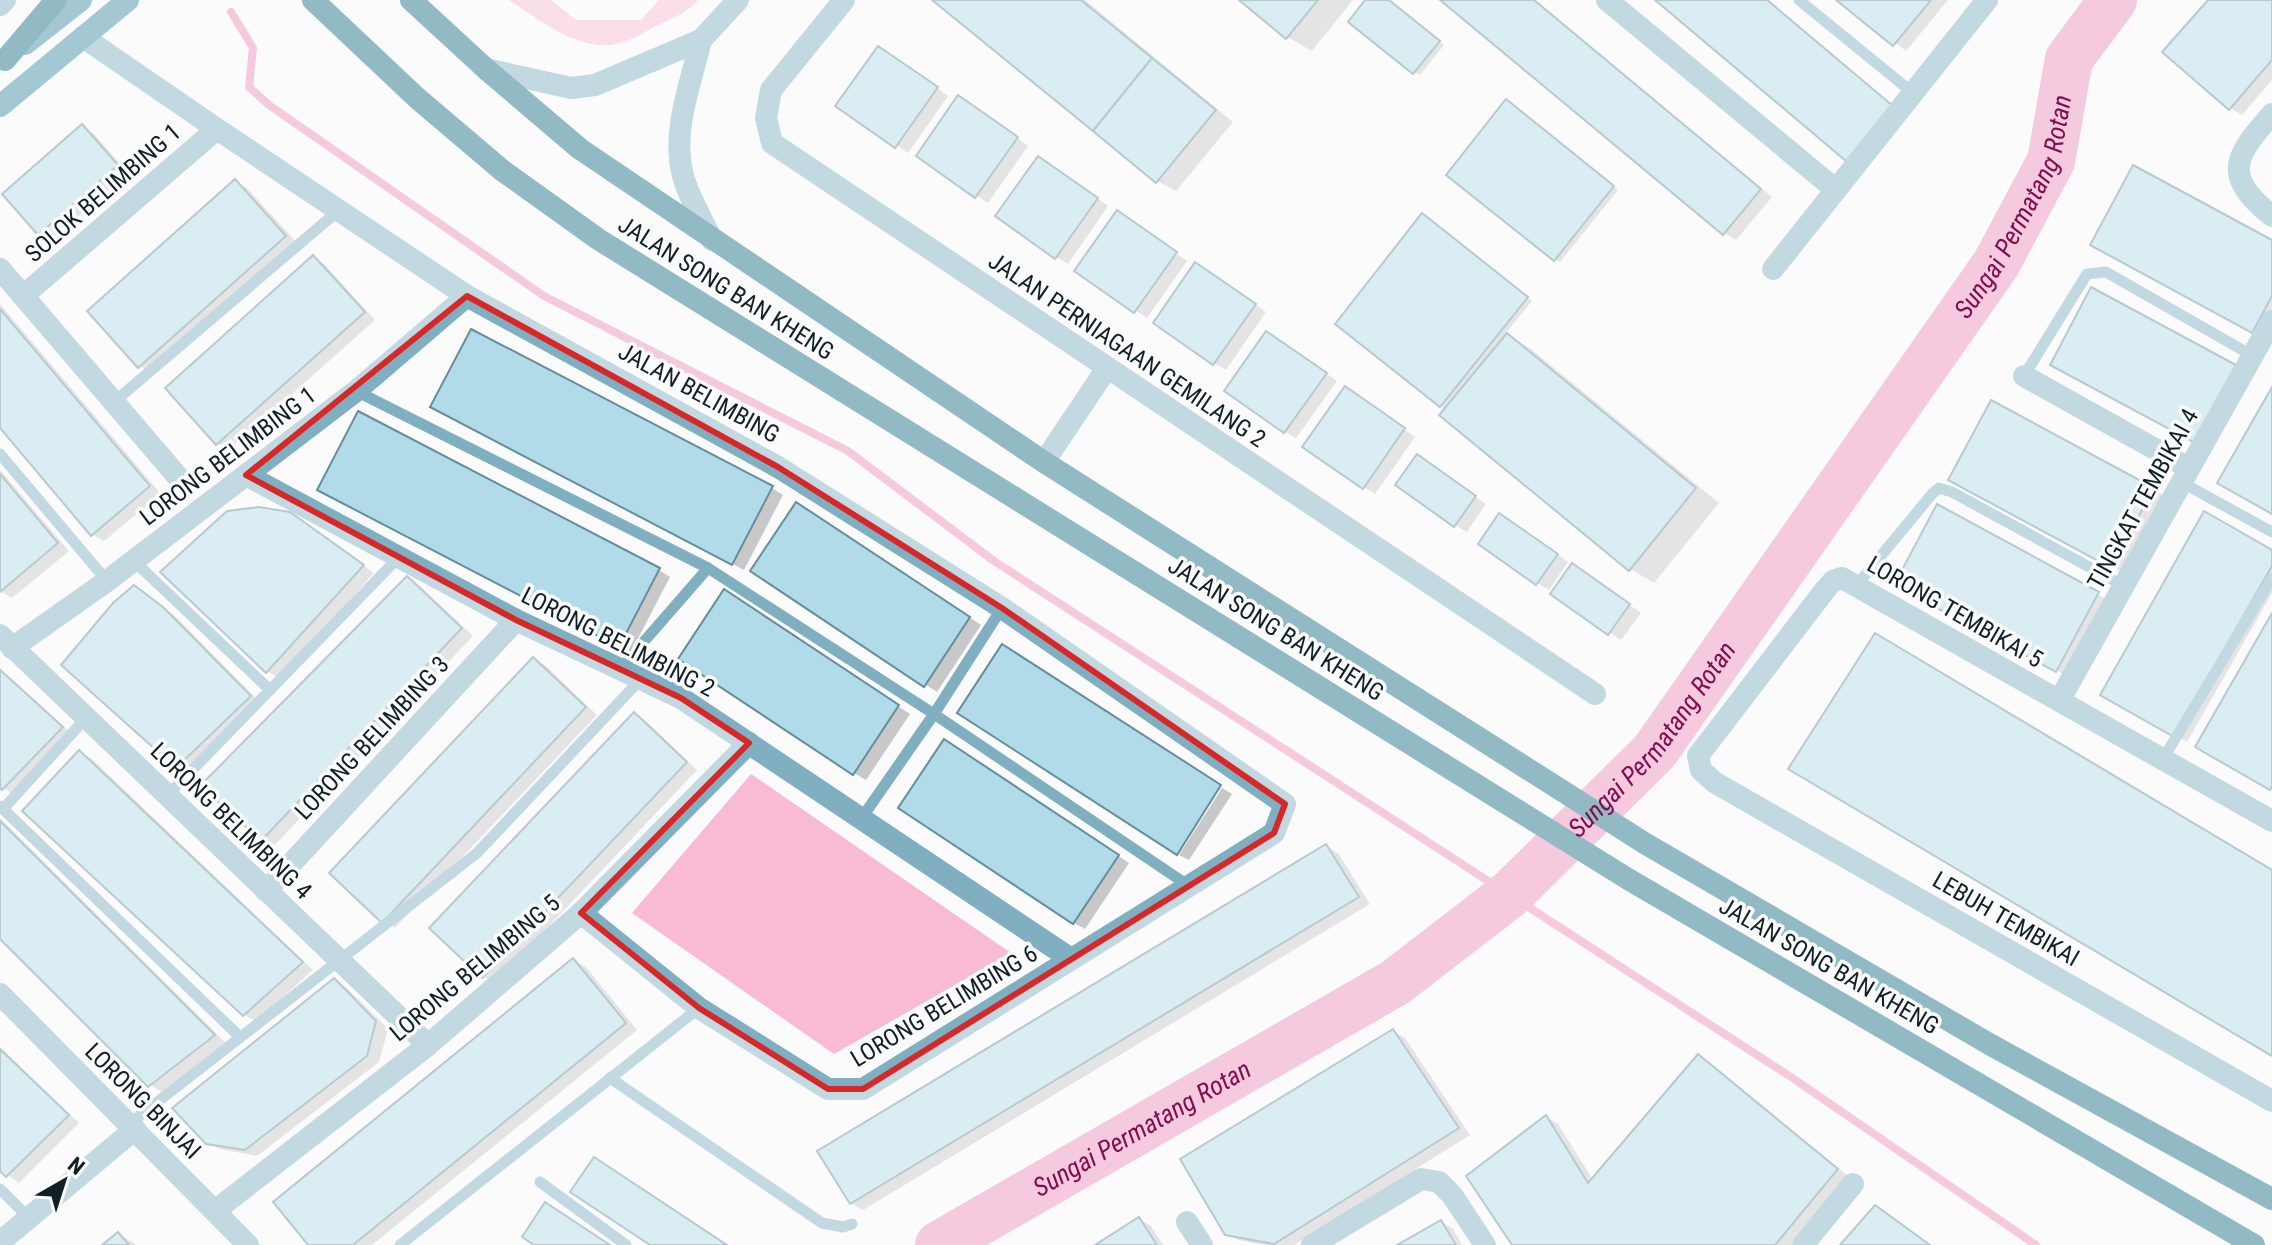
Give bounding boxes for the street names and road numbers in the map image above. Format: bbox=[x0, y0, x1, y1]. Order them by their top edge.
street label: SOLOK BELIMBING 1 bbox=[20, 118, 186, 268]
street label: JALAN SONG BAN KHENG bbox=[613, 210, 839, 366]
street label: JALAN PERNIAGAAN GEMILANG 2 bbox=[983, 247, 1271, 453]
street label: JALAN BELIMBING bbox=[614, 337, 784, 449]
street label: LORONG BELIMBING 1 bbox=[135, 381, 321, 531]
street label: TINGKAT TEMBIKAI 4 bbox=[2082, 404, 2204, 594]
street label: LORONG TEMBIKAI 5 bbox=[1862, 550, 2048, 674]
street label: JALAN SONG BAN KHENG bbox=[1163, 551, 1389, 707]
street label: LORONG BELIMBING 2 bbox=[517, 581, 719, 703]
street label: LORONG BELIMBING 3 bbox=[289, 651, 455, 825]
street label: LORONG BELIMBING 4 bbox=[145, 737, 317, 905]
street label: LEBUH TEMBIKAI bbox=[1928, 866, 2084, 972]
street label: LORONG BELIMBING 5 bbox=[384, 889, 566, 1047]
street label: JALAN SONG BAN KHENG bbox=[1714, 892, 1944, 1040]
street label: LORONG BELIMBING 6 bbox=[846, 939, 1042, 1073]
street label: LORONG BINJAI bbox=[79, 1037, 207, 1165]

